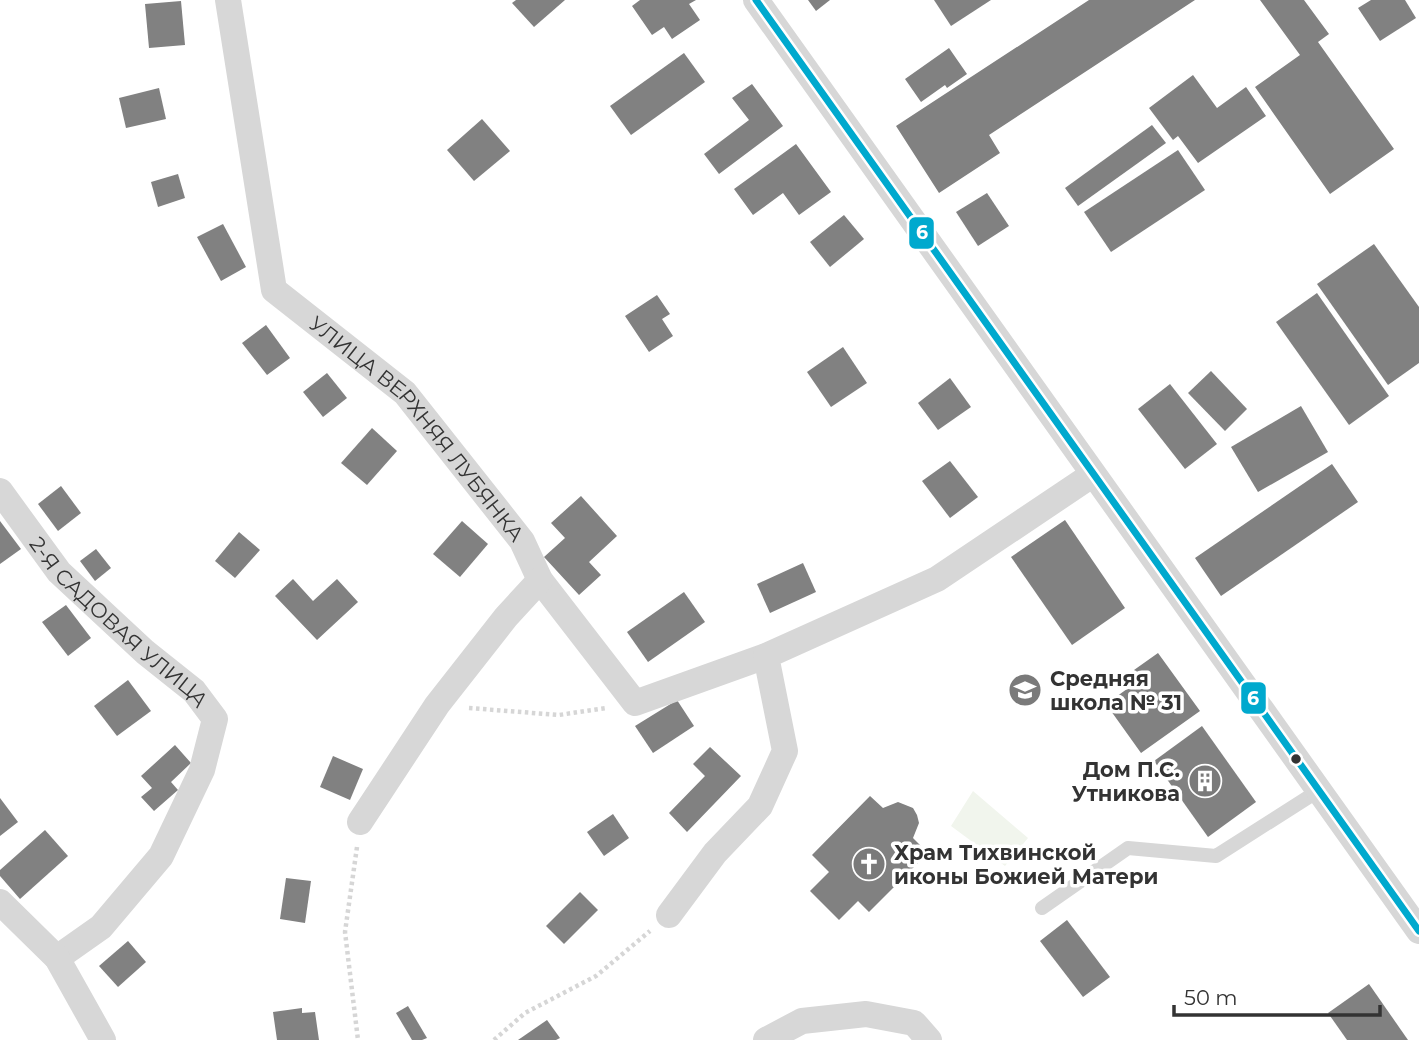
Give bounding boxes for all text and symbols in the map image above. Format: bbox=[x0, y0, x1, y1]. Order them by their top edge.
line badge: 6 bbox=[908, 216, 935, 250]
text: 6 bbox=[916, 221, 928, 244]
street label: УЛИЦА ВЕРХНЯЯ ЛУБЯНКА bbox=[305, 310, 530, 546]
street label: 2-Я САДОВАЯ УЛИЦА bbox=[25, 532, 214, 712]
place label: Средняя школа № 31 bbox=[1050, 666, 1182, 715]
school or university icon: Средняя школа № 31 bbox=[1006, 671, 1044, 709]
line badge: 6 bbox=[1240, 681, 1267, 715]
text: 6 bbox=[1247, 687, 1259, 710]
unlabelled marker bbox=[1289, 752, 1303, 766]
place label: Дом П.С. Утникова bbox=[1072, 757, 1180, 806]
building icon: Дом П.С. Утникова bbox=[1186, 762, 1224, 800]
place label: Храм Тихвинской иконы Божией Матери bbox=[894, 840, 1158, 889]
church icon: Храм Тихвинской иконы Божией Матери bbox=[850, 845, 888, 883]
scale bar bbox=[1174, 974, 1380, 1018]
text: 50 m bbox=[1184, 985, 1238, 1010]

